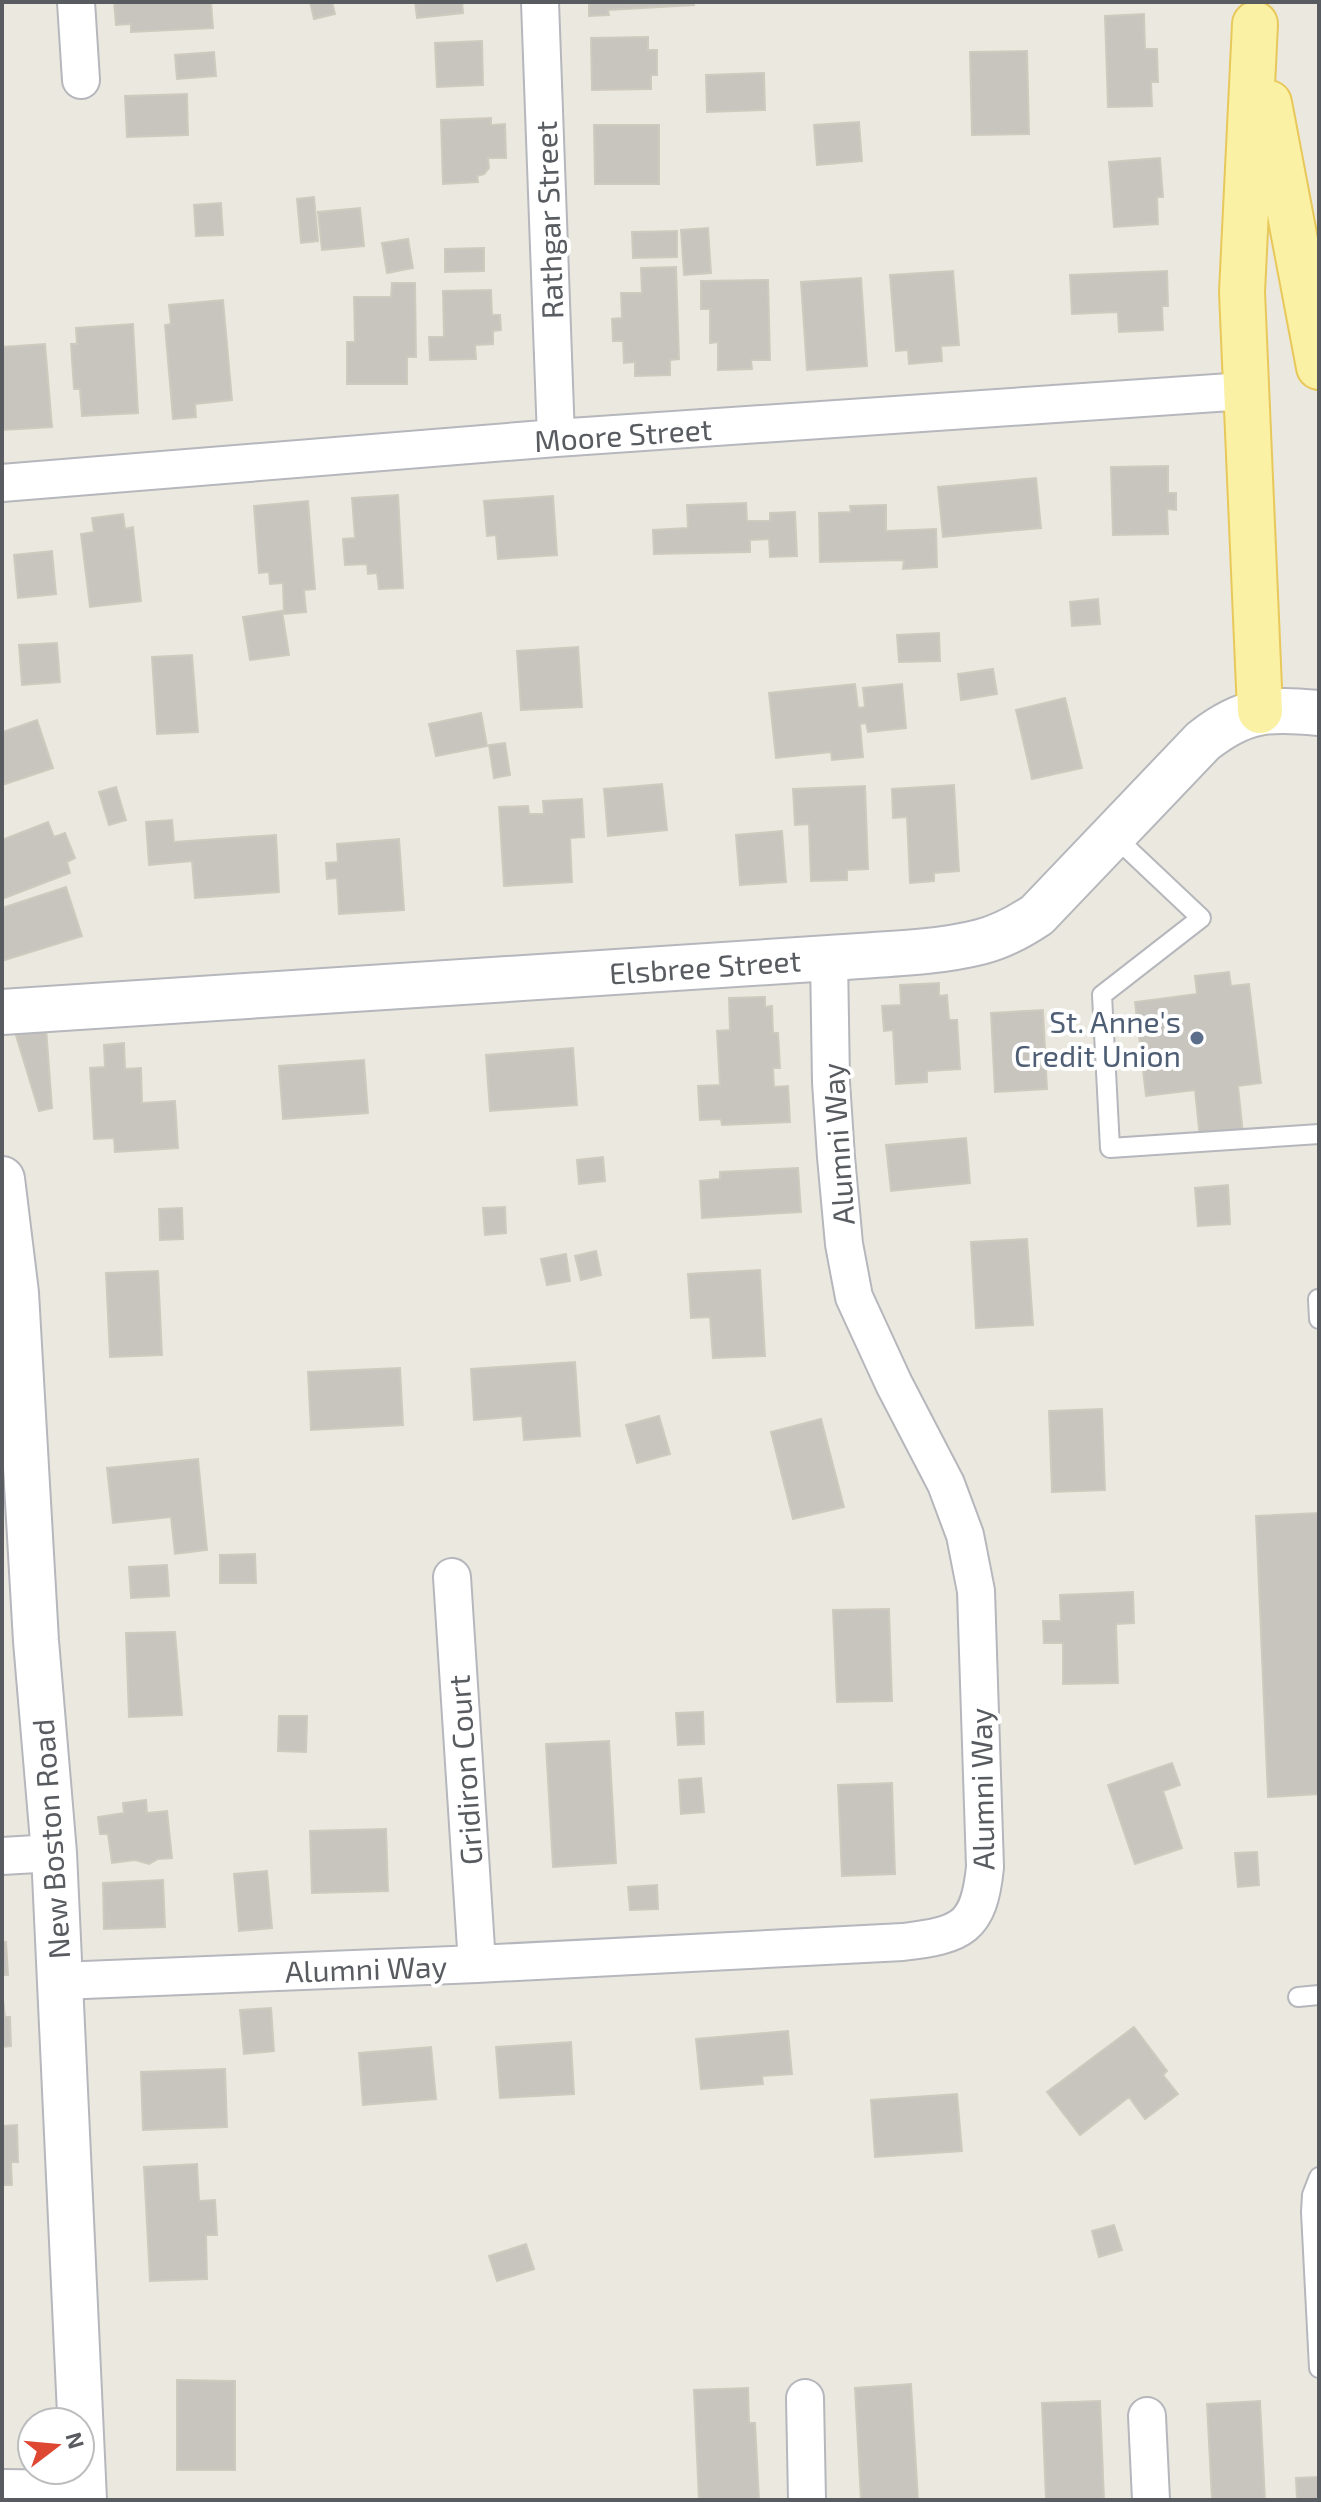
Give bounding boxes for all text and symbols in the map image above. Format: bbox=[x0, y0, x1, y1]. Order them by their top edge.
street label: Rathgar Street bbox=[527, 120, 569, 320]
street label: Moore Street bbox=[533, 410, 713, 458]
street label: Elsbree Street bbox=[608, 941, 802, 991]
place label: St. Anne's Credit Union bbox=[1014, 1003, 1181, 1073]
marker: St. Anne's Credit Union bbox=[1188, 1029, 1206, 1047]
street label: Alumni Way bbox=[813, 1062, 861, 1226]
street label: Gridiron Court bbox=[439, 1674, 489, 1866]
street label: Alumni Way bbox=[962, 1707, 1000, 1871]
street label: New Boston Road bbox=[24, 1718, 76, 1960]
street label: Alumni Way bbox=[284, 1947, 448, 1989]
north arrow bbox=[16, 2406, 96, 2486]
text: N bbox=[62, 2429, 91, 2451]

